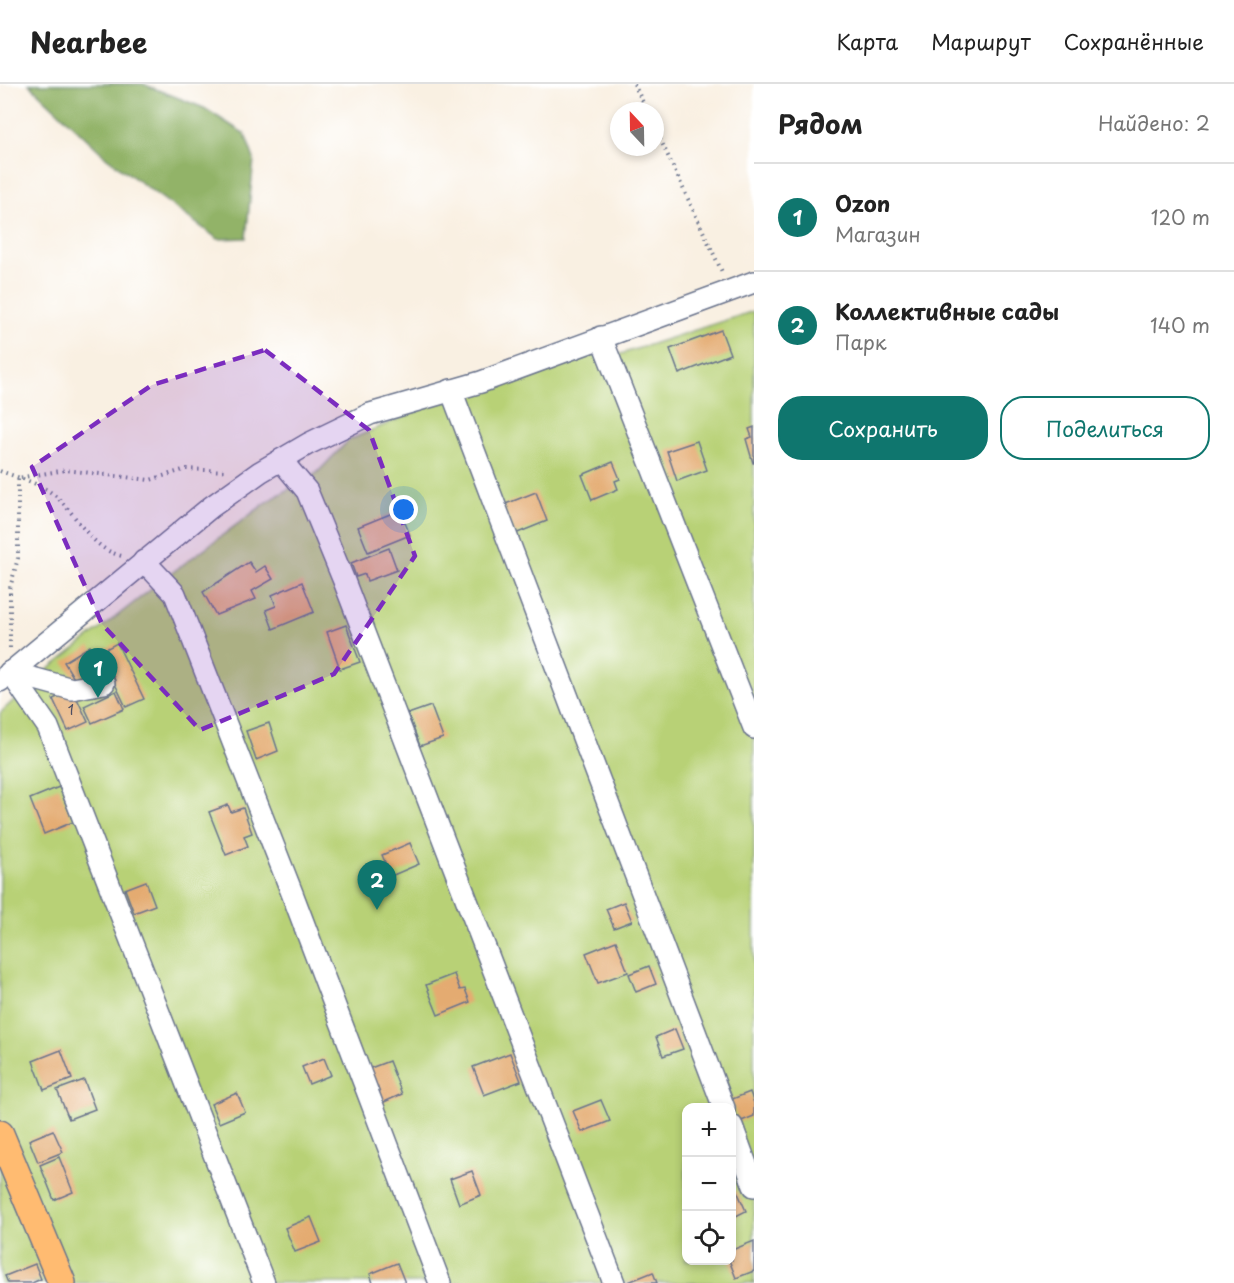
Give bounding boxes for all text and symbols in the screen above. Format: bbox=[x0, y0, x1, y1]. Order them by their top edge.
text: Nearbee bbox=[30, 20, 147, 63]
text: Карта bbox=[837, 25, 898, 57]
text: Маршрут bbox=[931, 25, 1031, 57]
text: Сохранённые bbox=[1064, 25, 1204, 57]
north arrow bbox=[610, 102, 664, 156]
text: Рядом bbox=[778, 104, 863, 143]
text: Найдено: 2 bbox=[1098, 108, 1210, 138]
text: Ozon bbox=[835, 186, 890, 219]
text: 1 bbox=[793, 202, 802, 232]
text: 120 m bbox=[1151, 202, 1210, 232]
text: Магазин bbox=[835, 219, 921, 249]
text: Коллективные сады bbox=[835, 294, 1059, 327]
text: 2 bbox=[790, 310, 805, 340]
text: 140 m bbox=[1150, 310, 1210, 340]
text: Парк bbox=[835, 327, 887, 357]
button: Сохранить bbox=[778, 396, 988, 460]
button: Поделиться bbox=[1000, 396, 1210, 460]
your location bbox=[389, 495, 418, 524]
pin: 1 bbox=[78, 648, 118, 698]
house number: 1 bbox=[68, 699, 74, 720]
pin: 2 bbox=[358, 860, 397, 910]
map controls bbox=[682, 1103, 736, 1265]
button: + bbox=[682, 1103, 736, 1157]
button: − bbox=[682, 1157, 736, 1211]
button: locate bbox=[682, 1211, 736, 1265]

